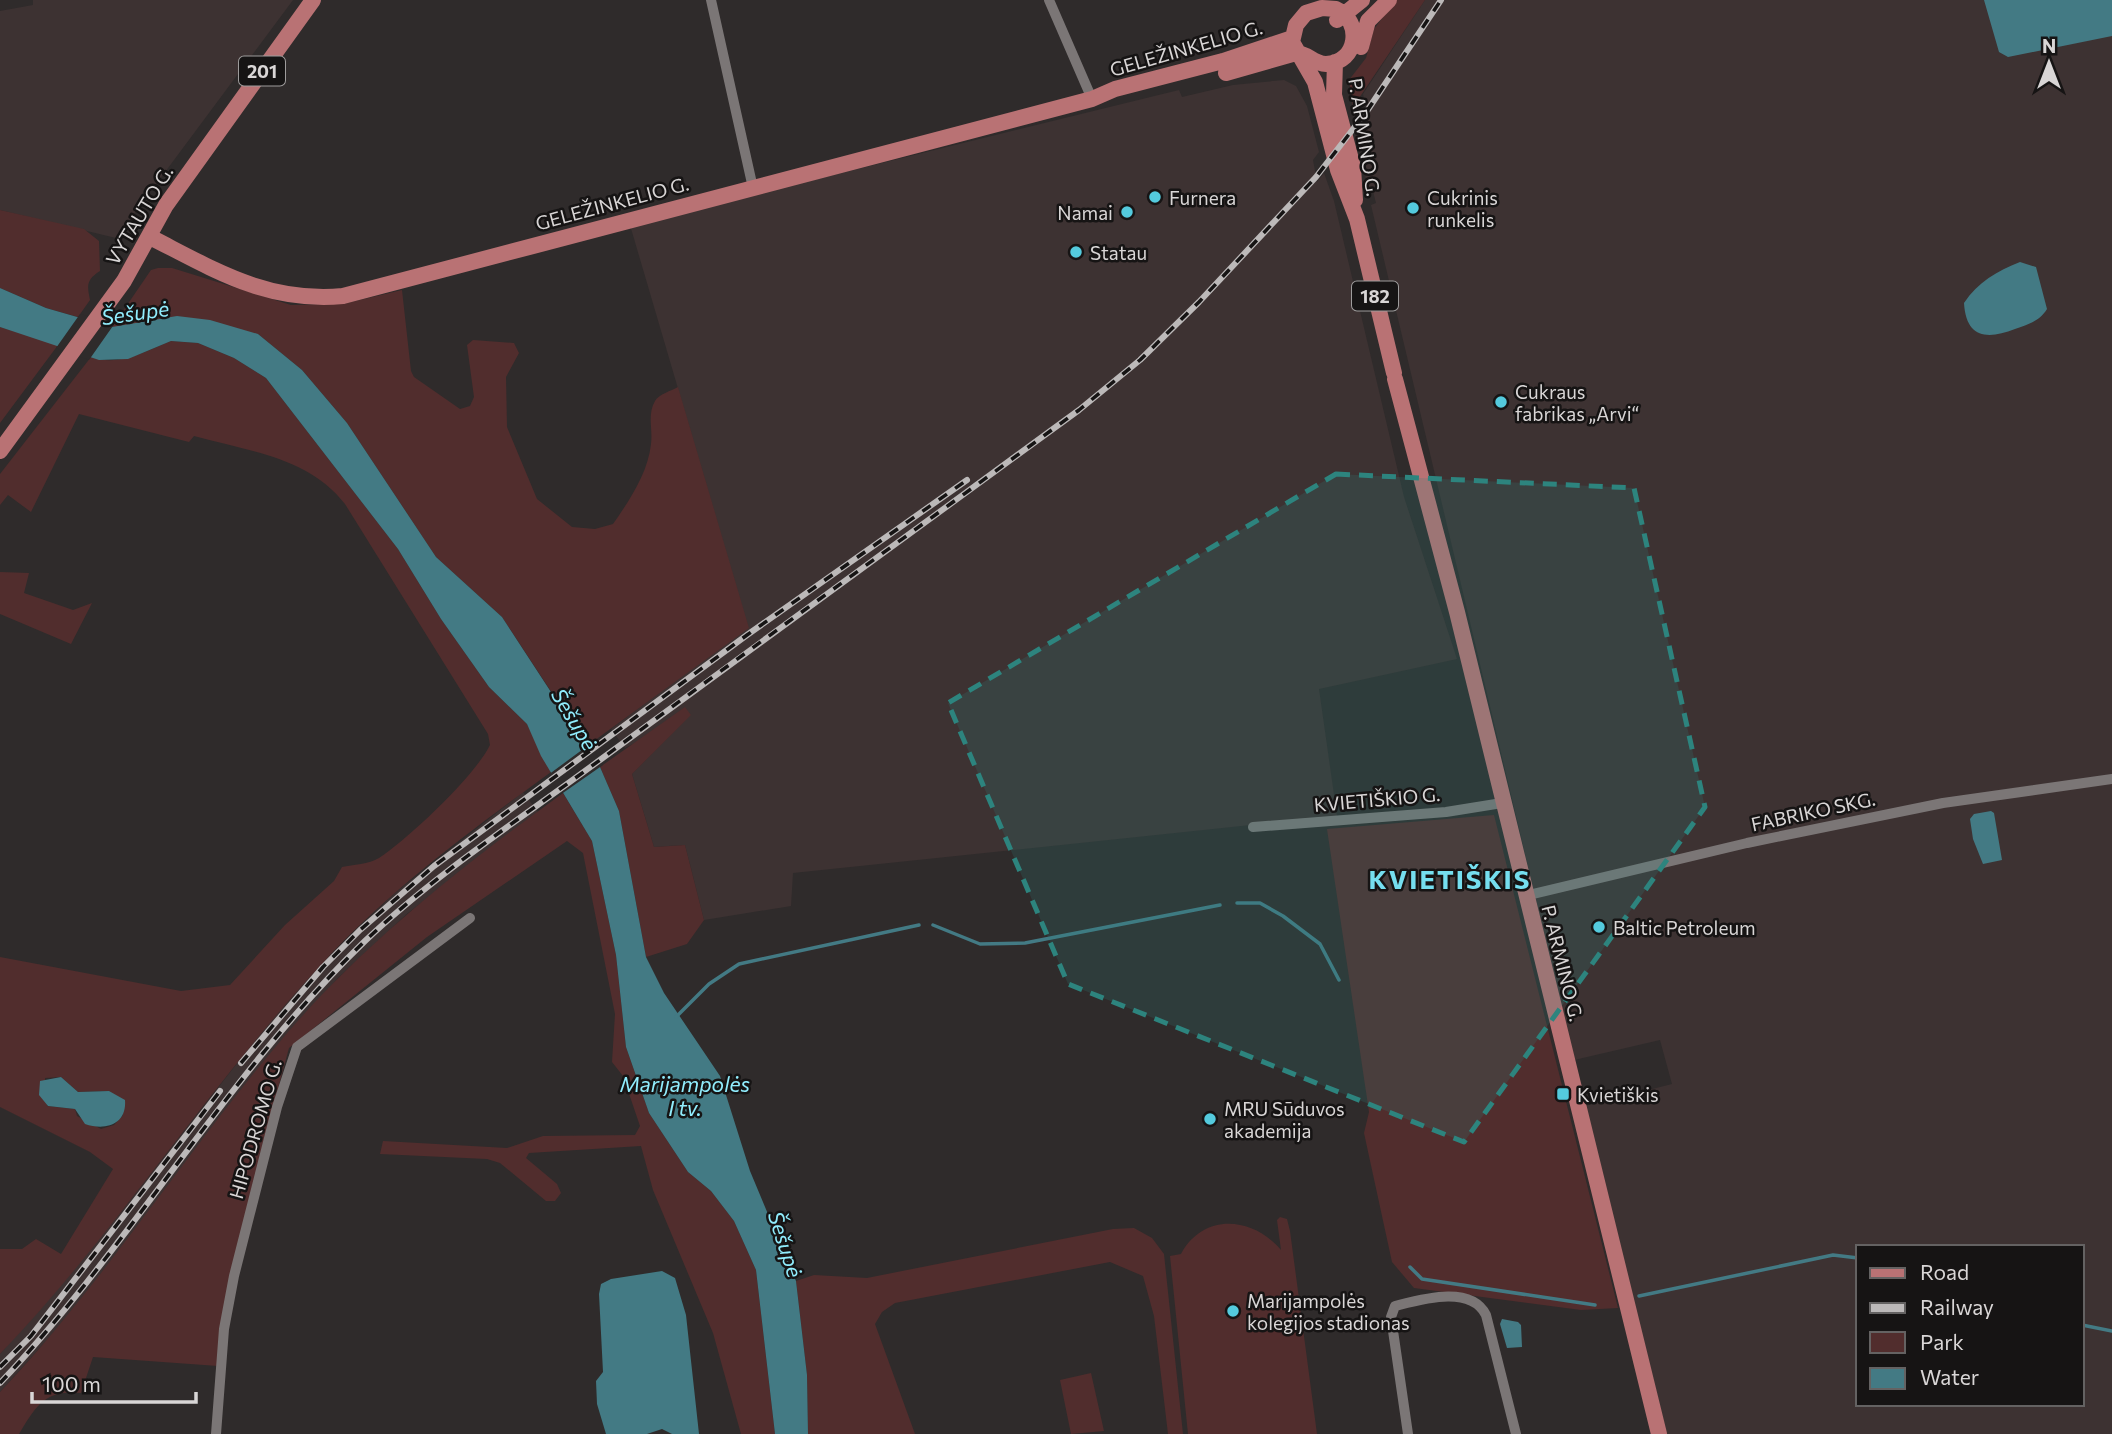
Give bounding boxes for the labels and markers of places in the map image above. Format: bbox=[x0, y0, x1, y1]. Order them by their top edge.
place label: Furnera bbox=[1169, 186, 1236, 209]
place label: Cukrinis runkelis bbox=[1427, 186, 1498, 231]
marker: Furnera bbox=[1147, 189, 1163, 205]
marker: Cukrinis runkelis bbox=[1405, 200, 1421, 216]
place label: Namai bbox=[1057, 201, 1113, 224]
marker: Namai bbox=[1119, 204, 1135, 220]
place label: Statau bbox=[1090, 241, 1147, 264]
marker: Statau bbox=[1068, 244, 1084, 260]
place label: Cukraus fabrikas „Arvi“ bbox=[1515, 380, 1640, 425]
marker: Cukraus fabrikas „Arvi“ bbox=[1493, 394, 1509, 410]
place label: Baltic Petroleum bbox=[1613, 916, 1756, 939]
marker: Baltic Petroleum bbox=[1591, 919, 1607, 935]
place label: Kvietiškis bbox=[1577, 1083, 1659, 1106]
marker: Kvietiškis bbox=[1555, 1086, 1571, 1102]
place label: MRU Sūduvos akademija bbox=[1224, 1097, 1345, 1142]
marker: MRU Sūduvos akademija bbox=[1202, 1111, 1218, 1127]
place label: Marijampolės kolegijos stadionas bbox=[1247, 1289, 1410, 1334]
marker: Marijampolės kolegijos stadionas bbox=[1225, 1303, 1241, 1319]

